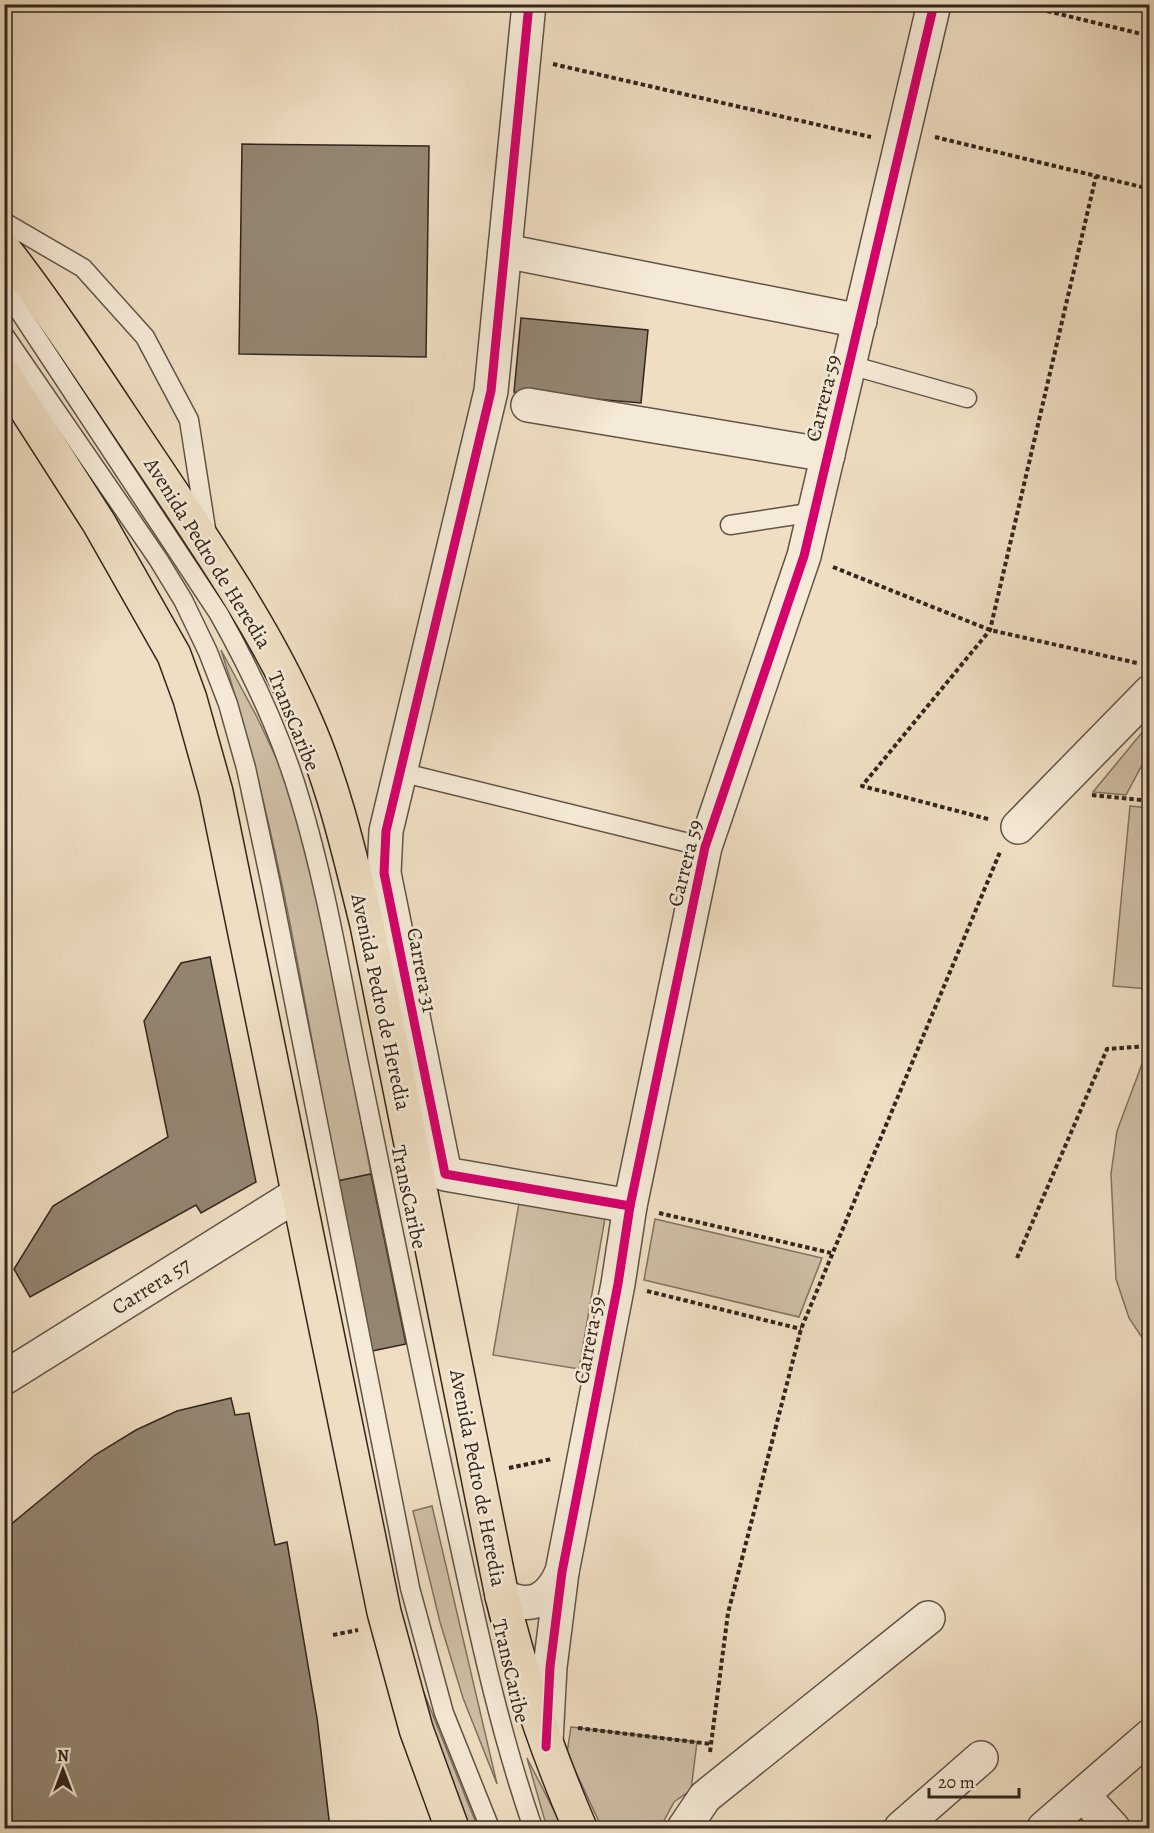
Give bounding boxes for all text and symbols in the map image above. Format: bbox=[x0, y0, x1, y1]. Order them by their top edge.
street label: Carrera 59 bbox=[799, 352, 847, 444]
street label: Avenida Pedro de Heredia bbox=[137, 451, 278, 654]
street label: TransCaribe bbox=[261, 667, 327, 775]
street label: Carrera 59 bbox=[661, 817, 709, 909]
street label: Avenida Pedro de Heredia bbox=[344, 890, 418, 1113]
street label: Carrera 31 bbox=[400, 925, 444, 1015]
street label: TransCaribe bbox=[384, 1143, 434, 1251]
street label: Carrera 57 bbox=[106, 1251, 196, 1321]
street label: Carrera 59 bbox=[567, 1294, 611, 1386]
street label: Avenida Pedro de Heredia bbox=[443, 1366, 513, 1589]
street label: TransCaribe bbox=[486, 1617, 536, 1725]
north arrow bbox=[33, 1740, 93, 1800]
text: N bbox=[57, 1745, 69, 1767]
scale bar bbox=[929, 1761, 1019, 1799]
text: 20 m bbox=[938, 1770, 975, 1794]

